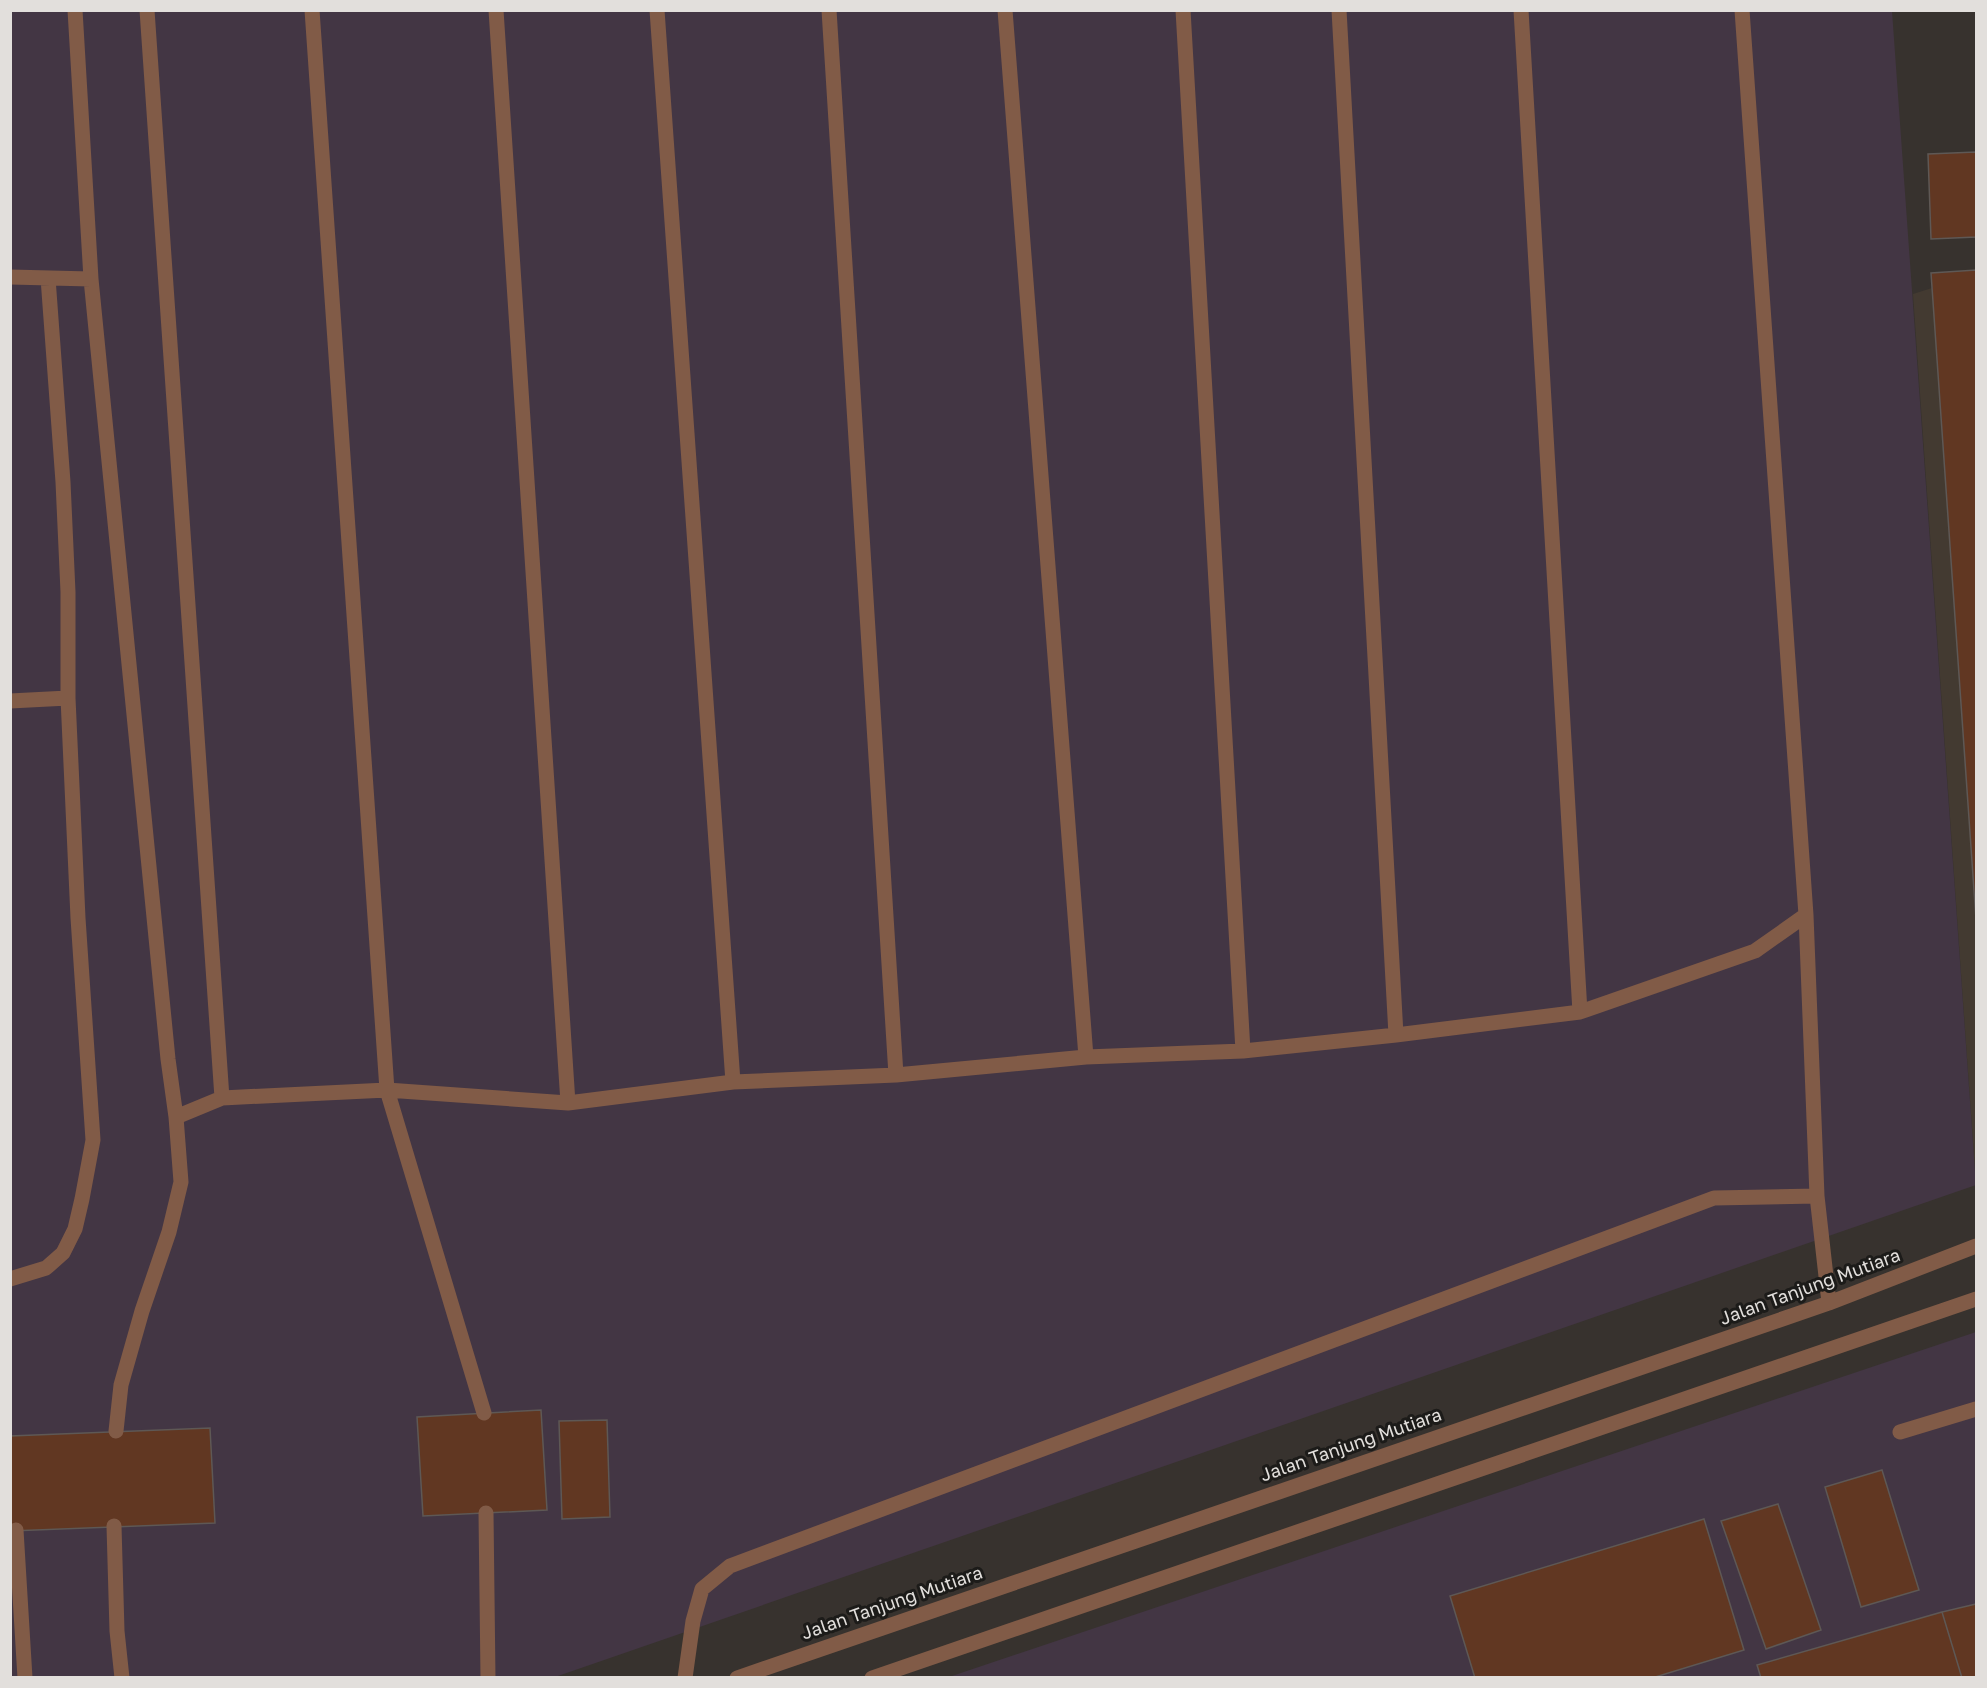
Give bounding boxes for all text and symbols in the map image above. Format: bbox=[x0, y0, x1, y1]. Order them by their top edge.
street label: Jalan Tanjung Mutiara bbox=[1716, 1243, 1903, 1329]
street label: Jalan Tanjung Mutiara bbox=[1257, 1403, 1444, 1485]
street label: Jalan Tanjung Mutiara bbox=[798, 1561, 985, 1643]

